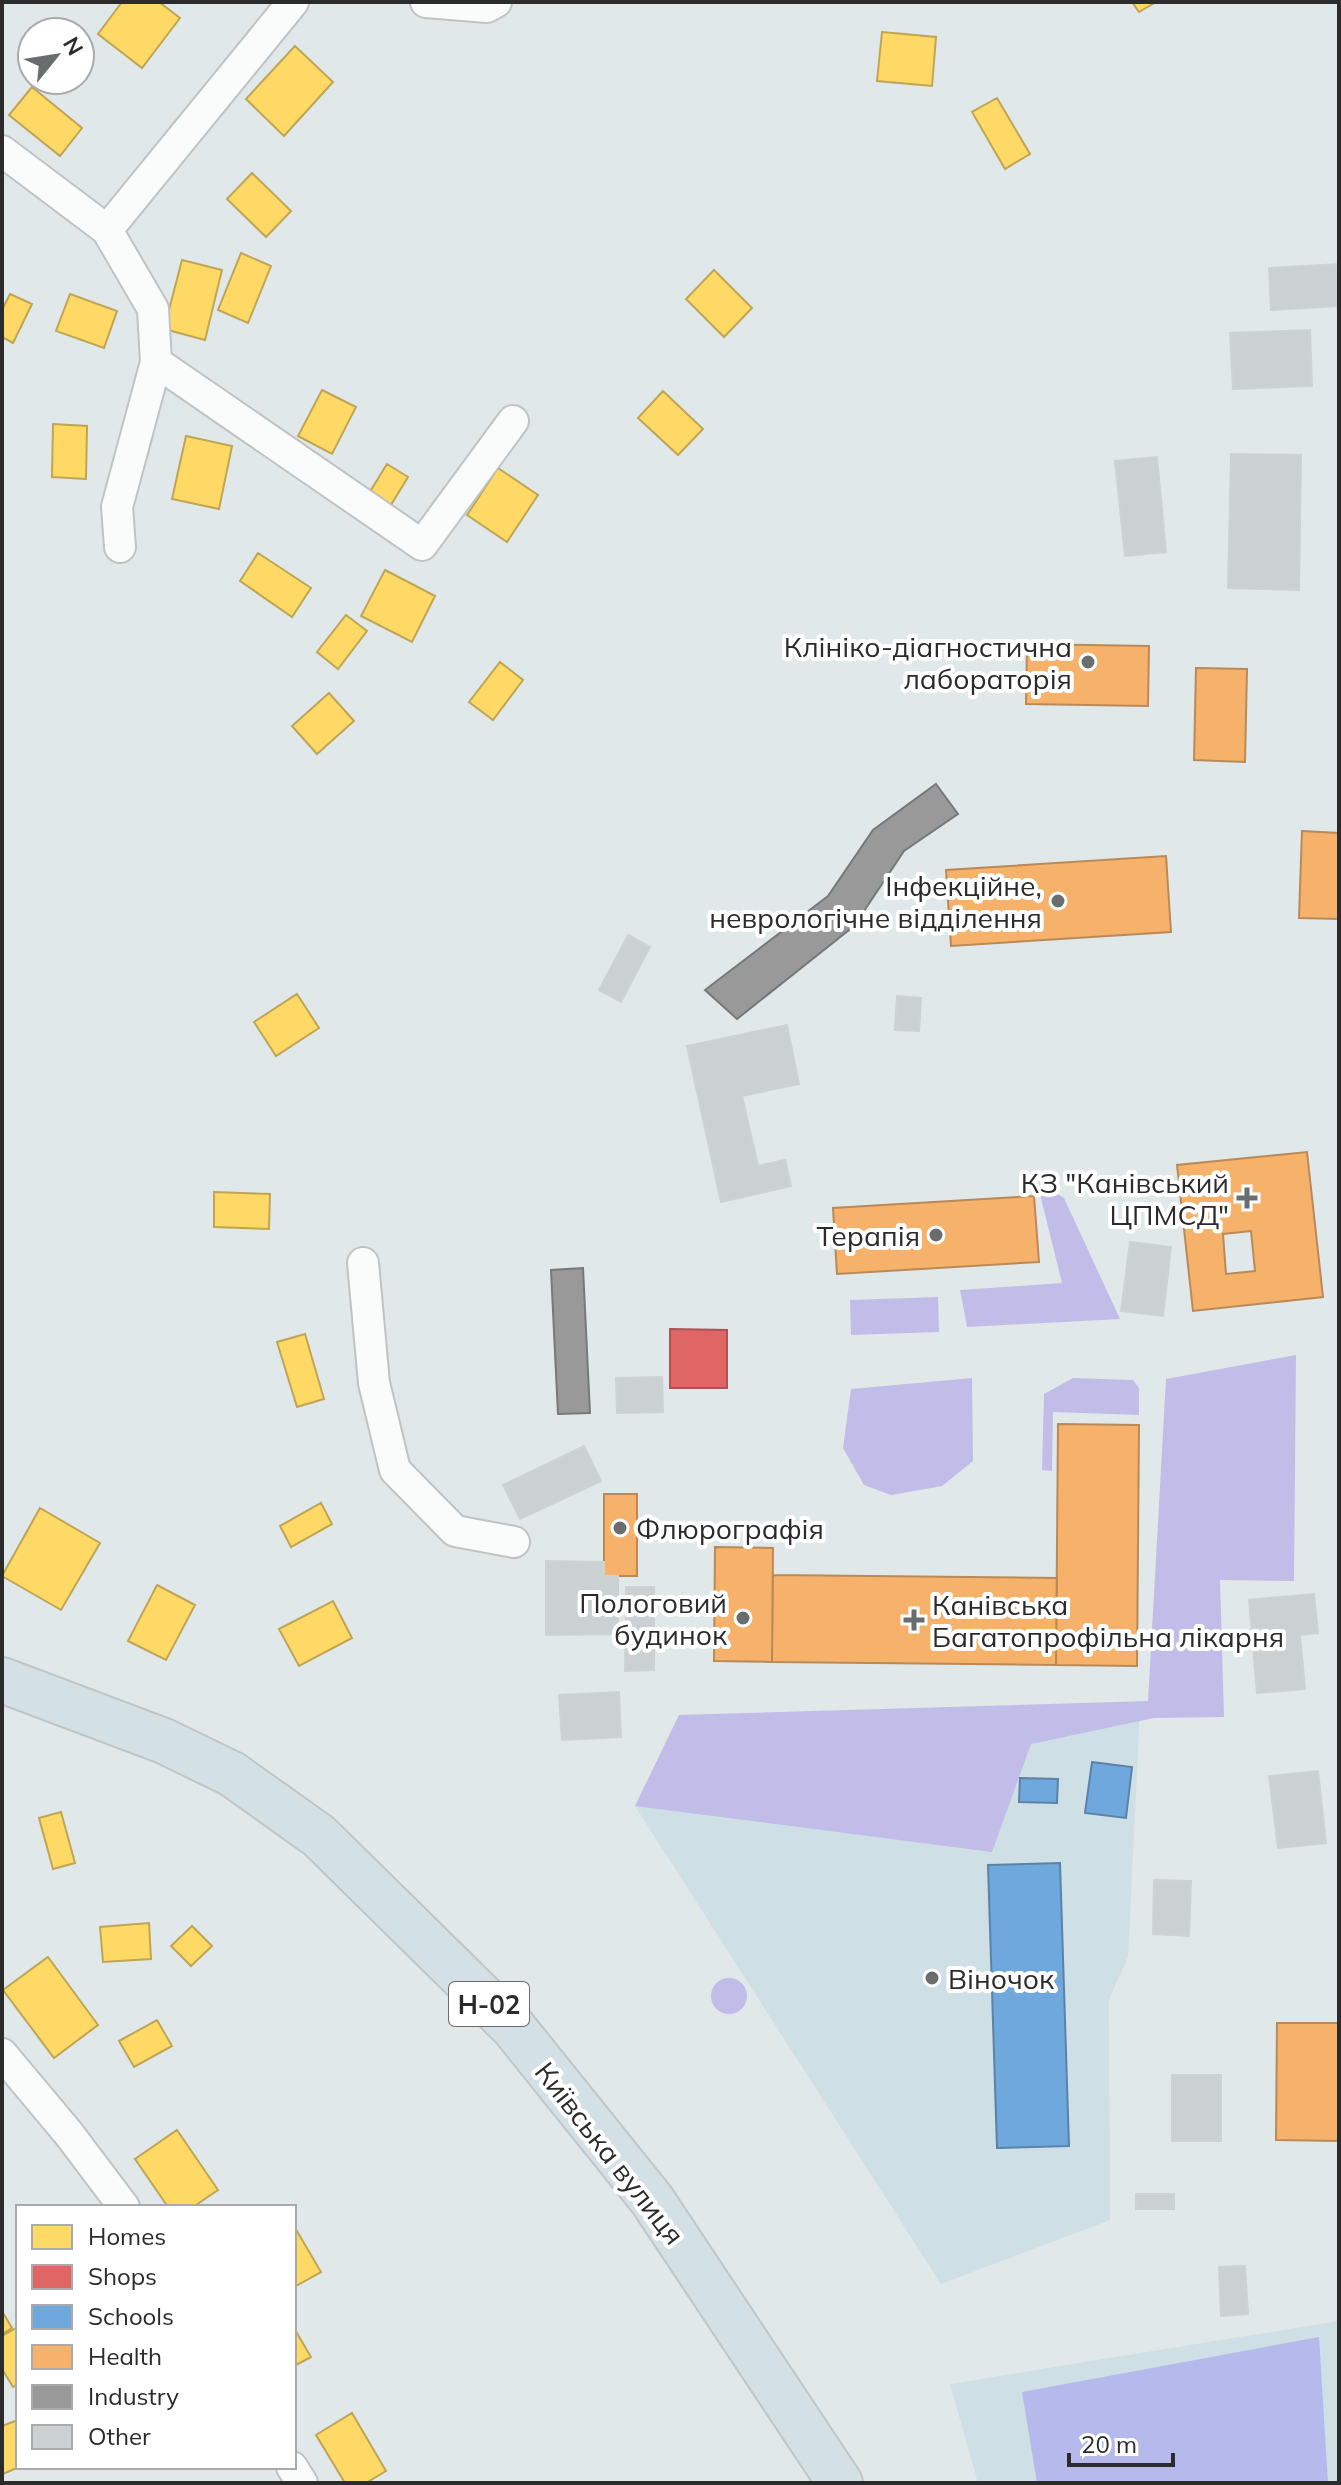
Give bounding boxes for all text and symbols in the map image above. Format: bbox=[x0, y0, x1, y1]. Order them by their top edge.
north arrow bbox=[16, 16, 96, 96]
text: N bbox=[57, 32, 90, 60]
place label: Клініко-діагностична лабораторія bbox=[784, 629, 1072, 696]
marker: Клініко-діагностична лабораторія bbox=[1079, 653, 1097, 671]
place label: Інфекційне, неврологічне відділення bbox=[709, 868, 1042, 935]
marker: Інфекційне, неврологічне відділення bbox=[1049, 892, 1067, 910]
place label: КЗ "Канівський ЦПМСД" bbox=[1021, 1165, 1229, 1232]
marker: КЗ "Канівський ЦПМСД" bbox=[1236, 1187, 1258, 1209]
place label: Терапія bbox=[817, 1218, 920, 1253]
marker: Терапія bbox=[927, 1226, 945, 1244]
place label: Флюрографія bbox=[636, 1511, 824, 1546]
marker: Флюрографія bbox=[611, 1519, 629, 1537]
place label: Пологовий будинок bbox=[579, 1585, 728, 1652]
place label: Канівська Багатопрофільна лікарня bbox=[932, 1587, 1284, 1654]
marker: Пологовий будинок bbox=[734, 1609, 752, 1627]
marker: Канівська Багатопрофільна лікарня bbox=[903, 1609, 925, 1631]
place label: Віночок bbox=[948, 1961, 1055, 1996]
marker: Віночок bbox=[923, 1969, 941, 1987]
road number: Н-02 bbox=[449, 1982, 529, 2026]
street label: Київська вулиця bbox=[528, 2055, 692, 2251]
legend bbox=[16, 2205, 296, 2469]
text: Homes bbox=[88, 2221, 166, 2251]
text: Shops bbox=[88, 2261, 157, 2291]
text: Schools bbox=[88, 2301, 174, 2331]
text: Health bbox=[88, 2341, 162, 2371]
text: Industry bbox=[88, 2381, 179, 2411]
scale bar bbox=[1069, 2417, 1173, 2467]
text: Other bbox=[88, 2421, 151, 2451]
text: 20 m bbox=[1081, 2429, 1137, 2459]

